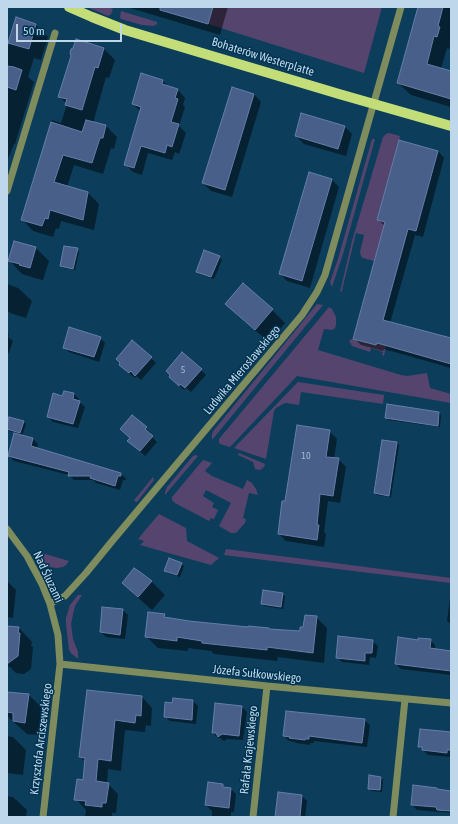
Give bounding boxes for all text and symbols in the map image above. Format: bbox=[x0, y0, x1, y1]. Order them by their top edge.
scale bar bbox=[18, 16, 124, 42]
text: 50 m bbox=[23, 24, 45, 38]
street label: Bohaterów Westerplatte bbox=[210, 35, 316, 79]
street label: Ludwika Mierosławskiego bbox=[200, 322, 284, 418]
house number: 5 bbox=[181, 364, 185, 376]
house number: 10 bbox=[301, 450, 311, 462]
street label: Nad Śluzami bbox=[30, 549, 66, 605]
street label: Józefa Sułkowskiego bbox=[212, 662, 302, 686]
street label: Krzysztofa Arciszewskiego bbox=[27, 682, 55, 796]
street label: Rafała Krajewskiego bbox=[237, 705, 261, 795]

